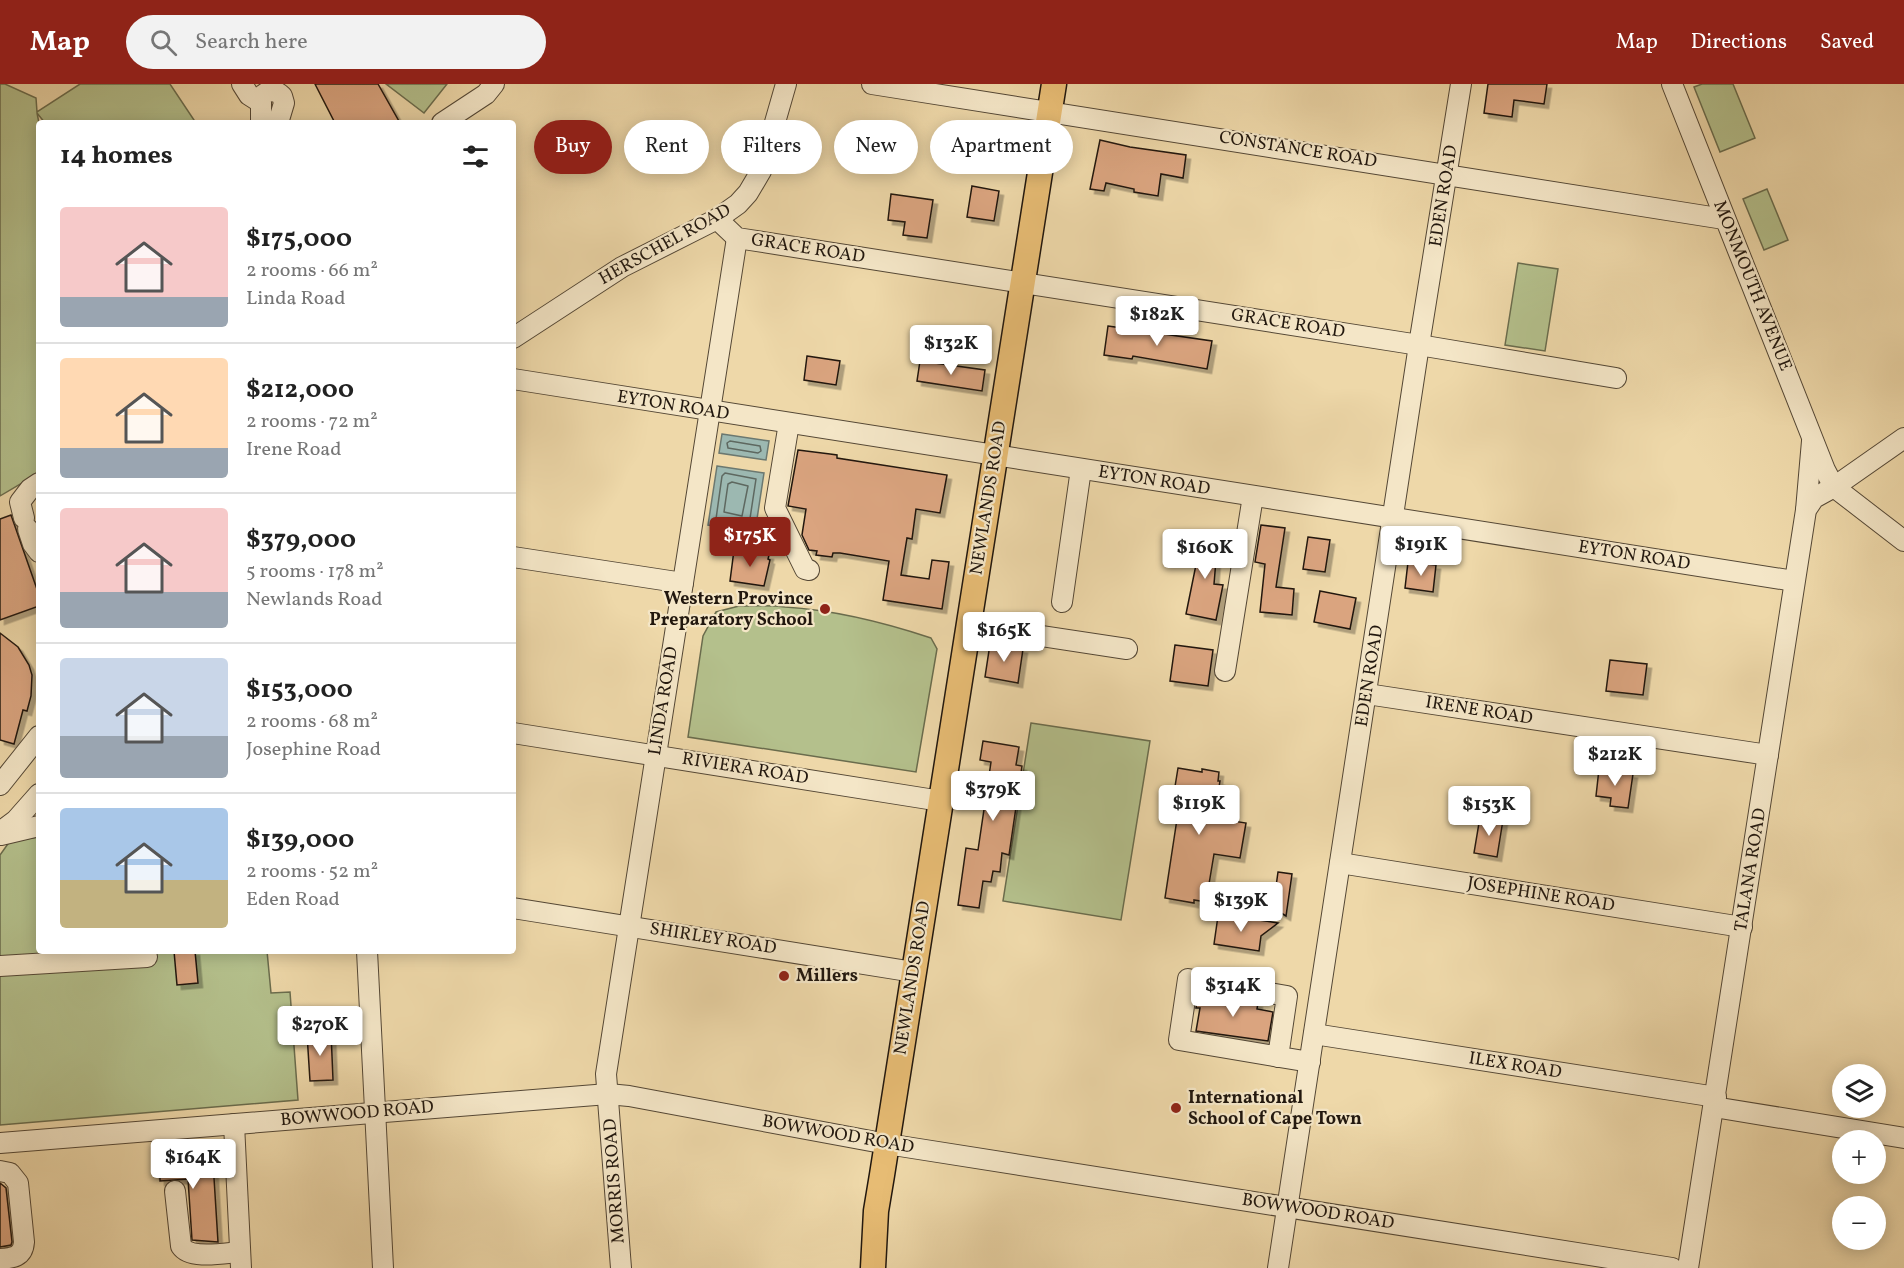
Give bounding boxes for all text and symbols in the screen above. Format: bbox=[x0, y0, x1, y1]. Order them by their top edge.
search box bbox=[126, 15, 546, 69]
text: Map bbox=[30, 23, 90, 62]
icon: search bbox=[147, 26, 180, 59]
text: Search here bbox=[195, 27, 308, 58]
text: Map bbox=[1616, 28, 1658, 57]
text: Directions bbox=[1691, 28, 1787, 57]
text: Saved bbox=[1820, 28, 1874, 57]
chip: Buy bbox=[534, 120, 612, 174]
chip: Rent bbox=[624, 120, 709, 174]
chip: Filters bbox=[721, 120, 822, 174]
chip: New bbox=[834, 120, 918, 174]
chip: Apartment bbox=[930, 120, 1073, 174]
street label: CONSTANCE ROAD bbox=[1217, 125, 1379, 175]
text: 14 homes bbox=[60, 138, 173, 174]
icon: filters bbox=[459, 140, 492, 173]
street label: EDEN ROAD bbox=[1424, 143, 1464, 249]
street label: MONMOUTH AVENUE bbox=[1706, 197, 1798, 375]
street label: HERSCHEL ROAD bbox=[594, 198, 736, 292]
text: $175,000 bbox=[246, 221, 352, 257]
street label: GRACE ROAD bbox=[749, 228, 867, 270]
icon: home bbox=[108, 231, 180, 303]
text: 2 rooms · 66 m² bbox=[246, 257, 378, 285]
text: Linda Road bbox=[246, 285, 346, 313]
pin: $182K bbox=[1115, 296, 1199, 347]
text: $182K bbox=[1130, 301, 1184, 329]
street label: GRACE ROAD bbox=[1229, 303, 1347, 345]
pin: $132K bbox=[909, 325, 993, 376]
text: $132K bbox=[924, 330, 978, 358]
text: $212,000 bbox=[246, 372, 354, 408]
icon: home bbox=[108, 382, 180, 454]
street label: EYTON ROAD bbox=[615, 385, 731, 427]
text: 2 rooms · 72 m² bbox=[246, 408, 378, 436]
street label: NEWLANDS ROAD bbox=[964, 419, 1014, 577]
text: Irene Road bbox=[246, 436, 342, 464]
street label: EYTON ROAD bbox=[1096, 460, 1212, 502]
pin: $175K bbox=[708, 517, 792, 568]
text: $379,000 bbox=[246, 522, 356, 558]
text: $175K bbox=[724, 522, 776, 550]
pin: $191K bbox=[1379, 526, 1463, 577]
pin: $160K bbox=[1163, 529, 1247, 580]
text: $191K bbox=[1395, 531, 1447, 559]
icon: home bbox=[108, 532, 180, 604]
text: $160K bbox=[1177, 534, 1233, 562]
street label: EYTON ROAD bbox=[1576, 535, 1692, 577]
text: 5 rooms · 178 m² bbox=[246, 558, 384, 586]
text: Newlands Road bbox=[246, 586, 382, 614]
place label: Western Province Preparatory School bbox=[649, 587, 813, 633]
marker: Western Province Preparatory School bbox=[818, 602, 832, 616]
pin: $165K bbox=[962, 612, 1046, 663]
text: $165K bbox=[977, 617, 1031, 645]
street label: EDEN ROAD bbox=[1350, 623, 1390, 729]
street label: LINDA ROAD bbox=[643, 645, 685, 757]
text: $153,000 bbox=[246, 672, 353, 708]
icon: home bbox=[108, 682, 180, 754]
street label: IRENE ROAD bbox=[1424, 690, 1534, 732]
text: 2 rooms · 68 m² bbox=[246, 708, 378, 736]
text: Josephine Road bbox=[246, 736, 381, 764]
pin: $212K bbox=[1573, 736, 1657, 787]
text: $212K bbox=[1588, 741, 1642, 769]
street label: RIVIERA ROAD bbox=[680, 747, 810, 791]
pin: $379K bbox=[951, 771, 1035, 822]
text: $379K bbox=[965, 776, 1021, 804]
pin: $119K bbox=[1157, 785, 1241, 836]
pin: $153K bbox=[1447, 786, 1531, 837]
text: $119K bbox=[1173, 790, 1225, 818]
text: $153K bbox=[1462, 791, 1516, 819]
street label: TALANA ROAD bbox=[1729, 806, 1773, 934]
text: $139,000 bbox=[246, 822, 354, 858]
icon: home bbox=[108, 832, 180, 904]
text: 2 rooms · 52 m² bbox=[246, 858, 378, 886]
street label: JOSEPHINE ROAD bbox=[1466, 871, 1616, 919]
pin: $139K bbox=[1199, 882, 1283, 933]
text: Eden Road bbox=[246, 886, 340, 914]
text: $139K bbox=[1214, 887, 1268, 915]
street label: NEWLANDS ROAD bbox=[888, 899, 938, 1057]
street label: SHIRLEY ROAD bbox=[648, 917, 778, 961]
place label: Millers bbox=[796, 964, 858, 989]
pin: $314K bbox=[1191, 967, 1275, 1018]
marker: Millers bbox=[777, 969, 791, 983]
text: $314K bbox=[1205, 972, 1261, 1000]
pin: $270K bbox=[278, 1006, 362, 1057]
text: $270K bbox=[292, 1011, 349, 1039]
street label: ILEX ROAD bbox=[1467, 1046, 1563, 1086]
map controls bbox=[1832, 1064, 1886, 1250]
button: layers bbox=[1832, 1064, 1886, 1118]
place label: International School of Cape Town bbox=[1188, 1086, 1362, 1132]
street label: BOWWOOD ROAD bbox=[279, 1095, 435, 1133]
marker: International School of Cape Town bbox=[1169, 1101, 1183, 1115]
street label: BOWWOOD ROAD bbox=[760, 1109, 916, 1161]
street label: MORRIS ROAD bbox=[598, 1118, 632, 1244]
button: + bbox=[1832, 1130, 1886, 1184]
pin: $164K bbox=[151, 1139, 235, 1190]
text: $164K bbox=[165, 1144, 221, 1172]
street label: BOWWOOD ROAD bbox=[1240, 1188, 1396, 1236]
button: − bbox=[1832, 1196, 1886, 1250]

